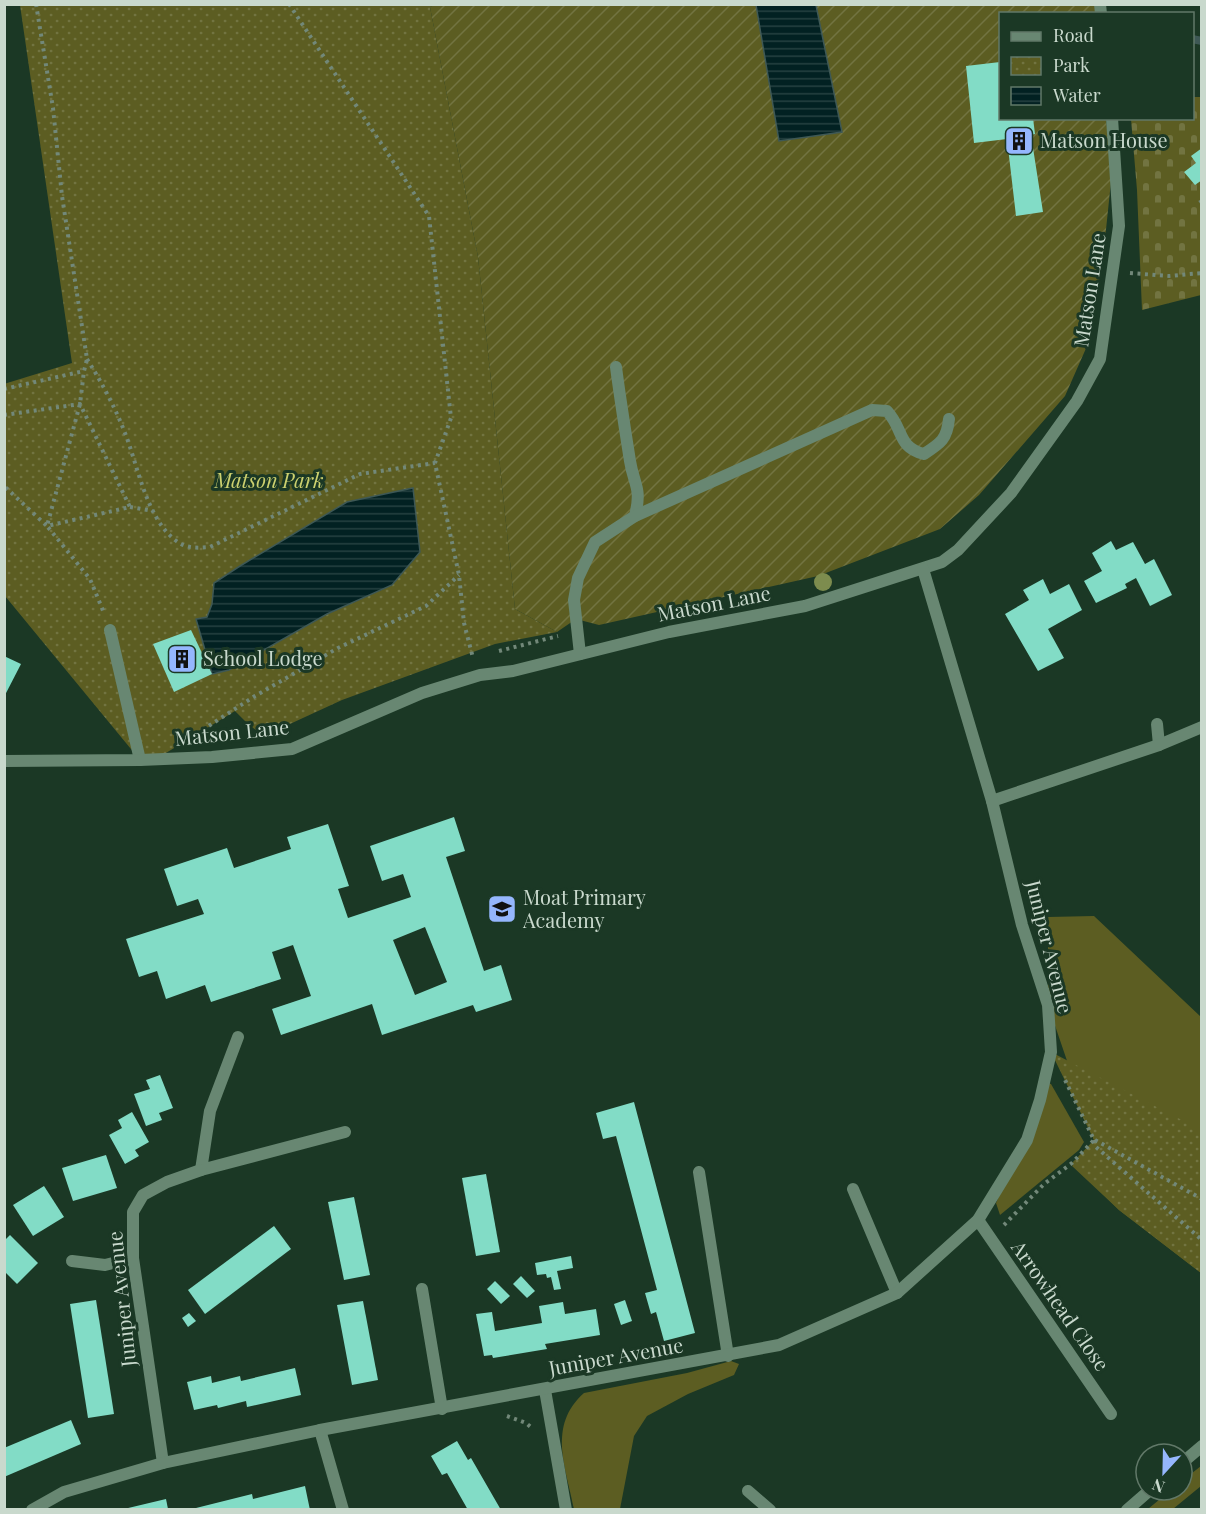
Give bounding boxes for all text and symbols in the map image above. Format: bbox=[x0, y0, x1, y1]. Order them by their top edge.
legend bbox=[999, 12, 1194, 120]
text: Road bbox=[1053, 23, 1094, 47]
text: Park bbox=[1053, 53, 1090, 77]
text: Water bbox=[1052, 83, 1101, 107]
building icon: Matson House bbox=[1003, 125, 1035, 157]
place label: Matson House bbox=[1040, 126, 1168, 153]
street label: Matson Lane bbox=[1066, 231, 1111, 349]
park label: Matson Park bbox=[214, 466, 323, 493]
street label: Matson Lane bbox=[655, 578, 773, 627]
building icon: School Lodge bbox=[166, 643, 198, 675]
place label: School Lodge bbox=[203, 644, 323, 671]
street label: Matson Lane bbox=[173, 712, 290, 751]
street label: Juniper Avenue bbox=[1021, 876, 1080, 1016]
place label: Moat Primary Academy bbox=[522, 883, 646, 933]
school or university icon: Moat Primary Academy bbox=[486, 893, 518, 925]
street label: Juniper Avenue bbox=[100, 1230, 141, 1369]
street label: Arrowhead Close bbox=[1006, 1234, 1116, 1376]
street label: Juniper Avenue bbox=[545, 1330, 685, 1381]
north arrow bbox=[1134, 1442, 1194, 1502]
text: N bbox=[1148, 1474, 1167, 1498]

